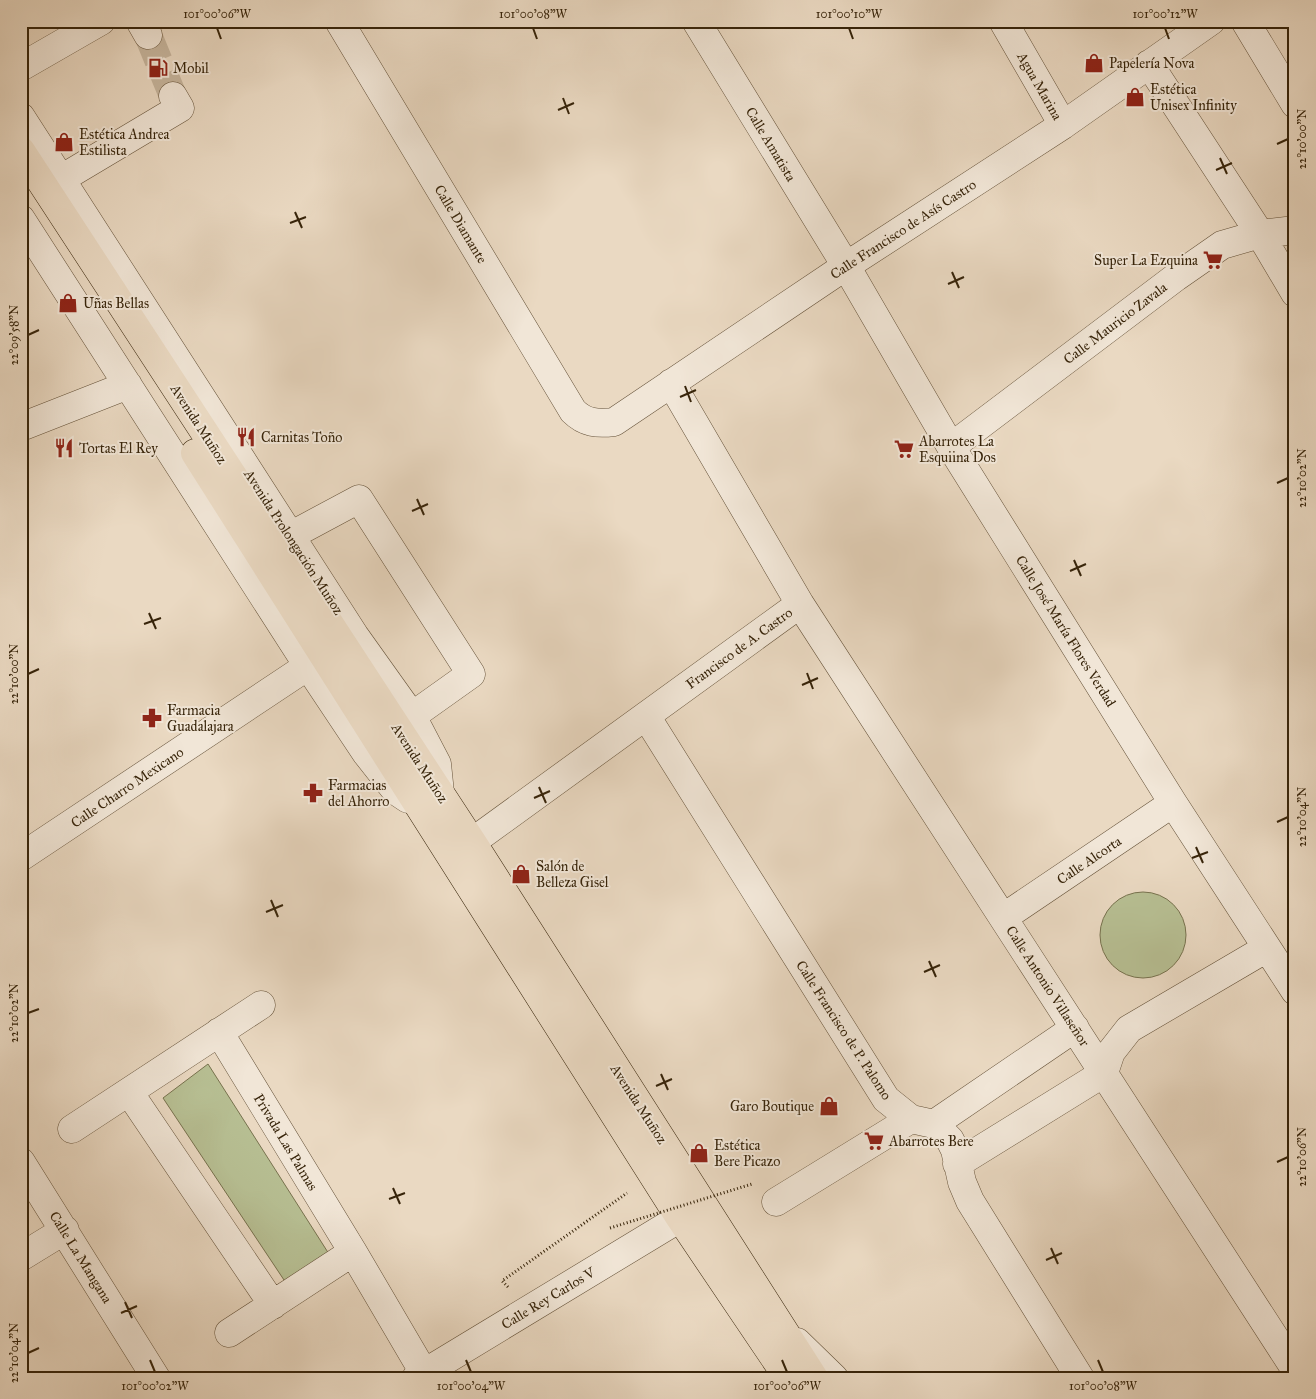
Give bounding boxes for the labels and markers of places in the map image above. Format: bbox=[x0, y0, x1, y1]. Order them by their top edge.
shop icon: Papelería Nova bbox=[1083, 52, 1105, 74]
place label: Papelería Nova bbox=[1109, 55, 1194, 72]
fuel station icon: Mobil bbox=[147, 57, 169, 79]
place label: Mobil bbox=[173, 60, 209, 77]
place label: Estética Unisex Infinity bbox=[1150, 81, 1237, 114]
shop icon: Estética Unisex Infinity bbox=[1124, 86, 1146, 108]
place label: Estética Andrea Estilista bbox=[79, 126, 170, 159]
shop icon: Estética Andrea Estilista bbox=[53, 131, 75, 153]
supermarket icon: Super La Ezquina bbox=[1202, 249, 1224, 271]
place label: Super La Ezquina bbox=[1094, 252, 1198, 270]
shop icon: Uñas Bellas bbox=[57, 292, 79, 314]
place label: Uñas Bellas bbox=[83, 295, 149, 312]
restaurant icon: Carnitas Toño bbox=[235, 426, 257, 448]
place label: Carnitas Toño bbox=[261, 429, 342, 446]
place label: Abarrotes La Esquiina Dos bbox=[918, 433, 996, 467]
restaurant icon: Tortas El Rey bbox=[53, 437, 75, 459]
supermarket icon: Abarrotes La Esquiina Dos bbox=[893, 438, 915, 460]
place label: Tortas El Rey bbox=[79, 440, 158, 457]
place label: Farmacia Guadalajara bbox=[167, 702, 234, 735]
pharmacy icon: Farmacia Guadalajara bbox=[141, 707, 163, 729]
place label: Farmacias del Ahorro bbox=[328, 777, 390, 810]
pharmacy icon: Farmacias del Ahorro bbox=[302, 782, 324, 804]
place label: Salón de Belleza Gisel bbox=[536, 858, 609, 891]
shop icon: Salón de Belleza Gisel bbox=[510, 863, 532, 885]
shop icon: Garo Boutique bbox=[818, 1095, 840, 1117]
place label: Garo Boutique bbox=[730, 1098, 814, 1116]
supermarket icon: Abarrotes Bere bbox=[863, 1130, 885, 1152]
place label: Abarrotes Bere bbox=[888, 1133, 974, 1150]
place label: Estética Bere Picazo bbox=[714, 1137, 780, 1170]
shop icon: Estética Bere Picazo bbox=[688, 1142, 710, 1164]

